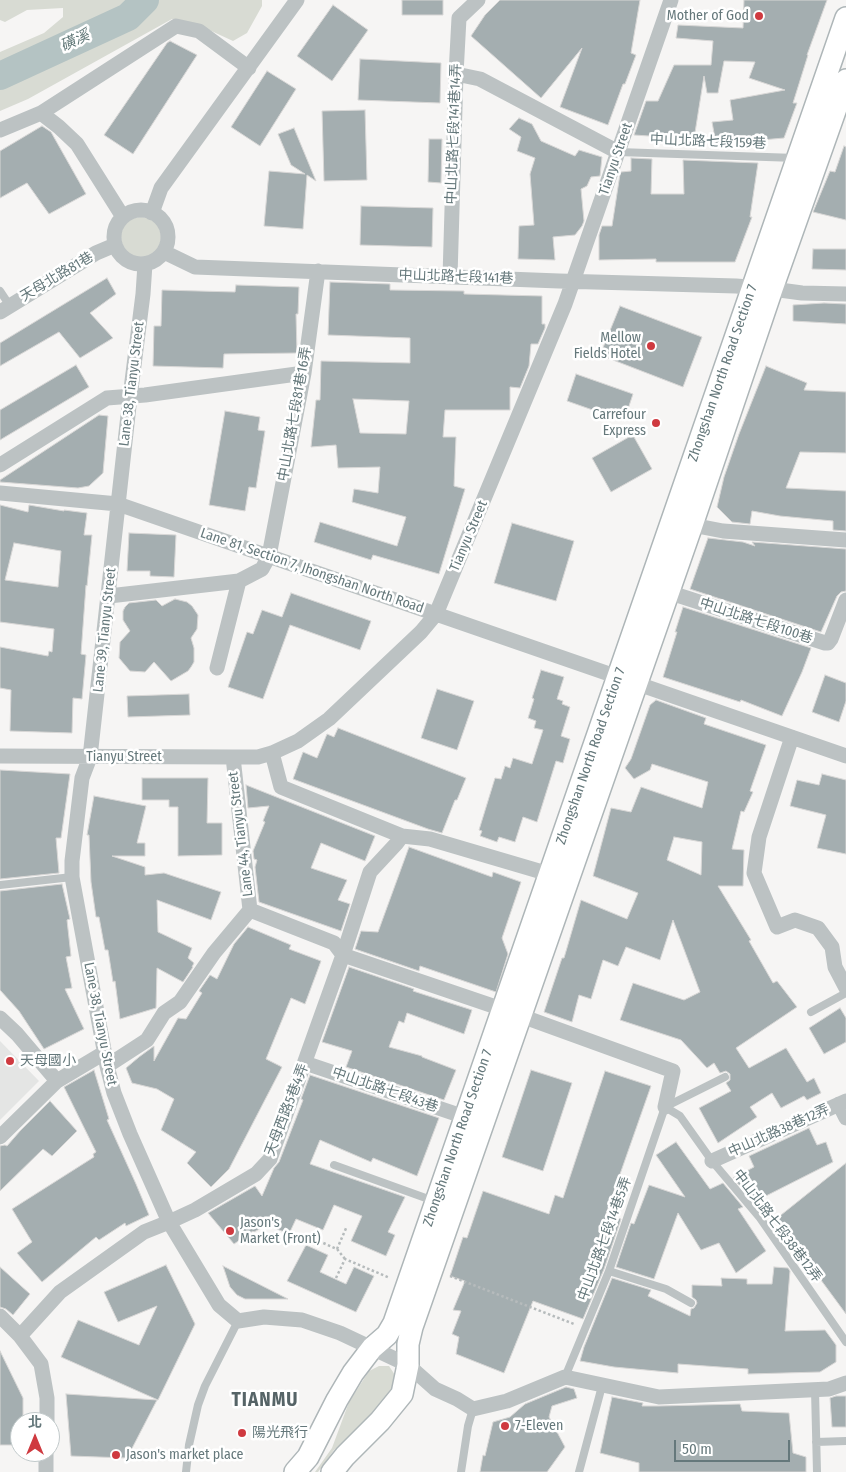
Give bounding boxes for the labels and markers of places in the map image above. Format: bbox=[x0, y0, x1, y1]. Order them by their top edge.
place label: Mother of God bbox=[667, 8, 749, 24]
marker: Mother of God bbox=[753, 10, 765, 22]
place label: Mellow Fields Hotel bbox=[574, 330, 641, 362]
marker: Mellow Fields Hotel bbox=[645, 340, 657, 352]
place label: Carrefour Express bbox=[592, 407, 646, 440]
marker: Carrefour Express bbox=[650, 417, 662, 429]
place label: 天母國小 bbox=[20, 1053, 76, 1069]
marker: 天母國小 bbox=[4, 1055, 16, 1067]
place label: Jason's Market (Front) bbox=[240, 1215, 321, 1248]
marker: Jason's Market (Front) bbox=[224, 1225, 236, 1237]
place label: 7-Eleven bbox=[515, 1418, 563, 1434]
marker: 7-Eleven bbox=[499, 1420, 511, 1432]
place label: 陽光飛行 bbox=[252, 1425, 308, 1441]
marker: 陽光飛行 bbox=[236, 1427, 248, 1439]
place label: Jason's market place bbox=[126, 1447, 243, 1463]
marker: Jason's market place bbox=[110, 1449, 122, 1461]

